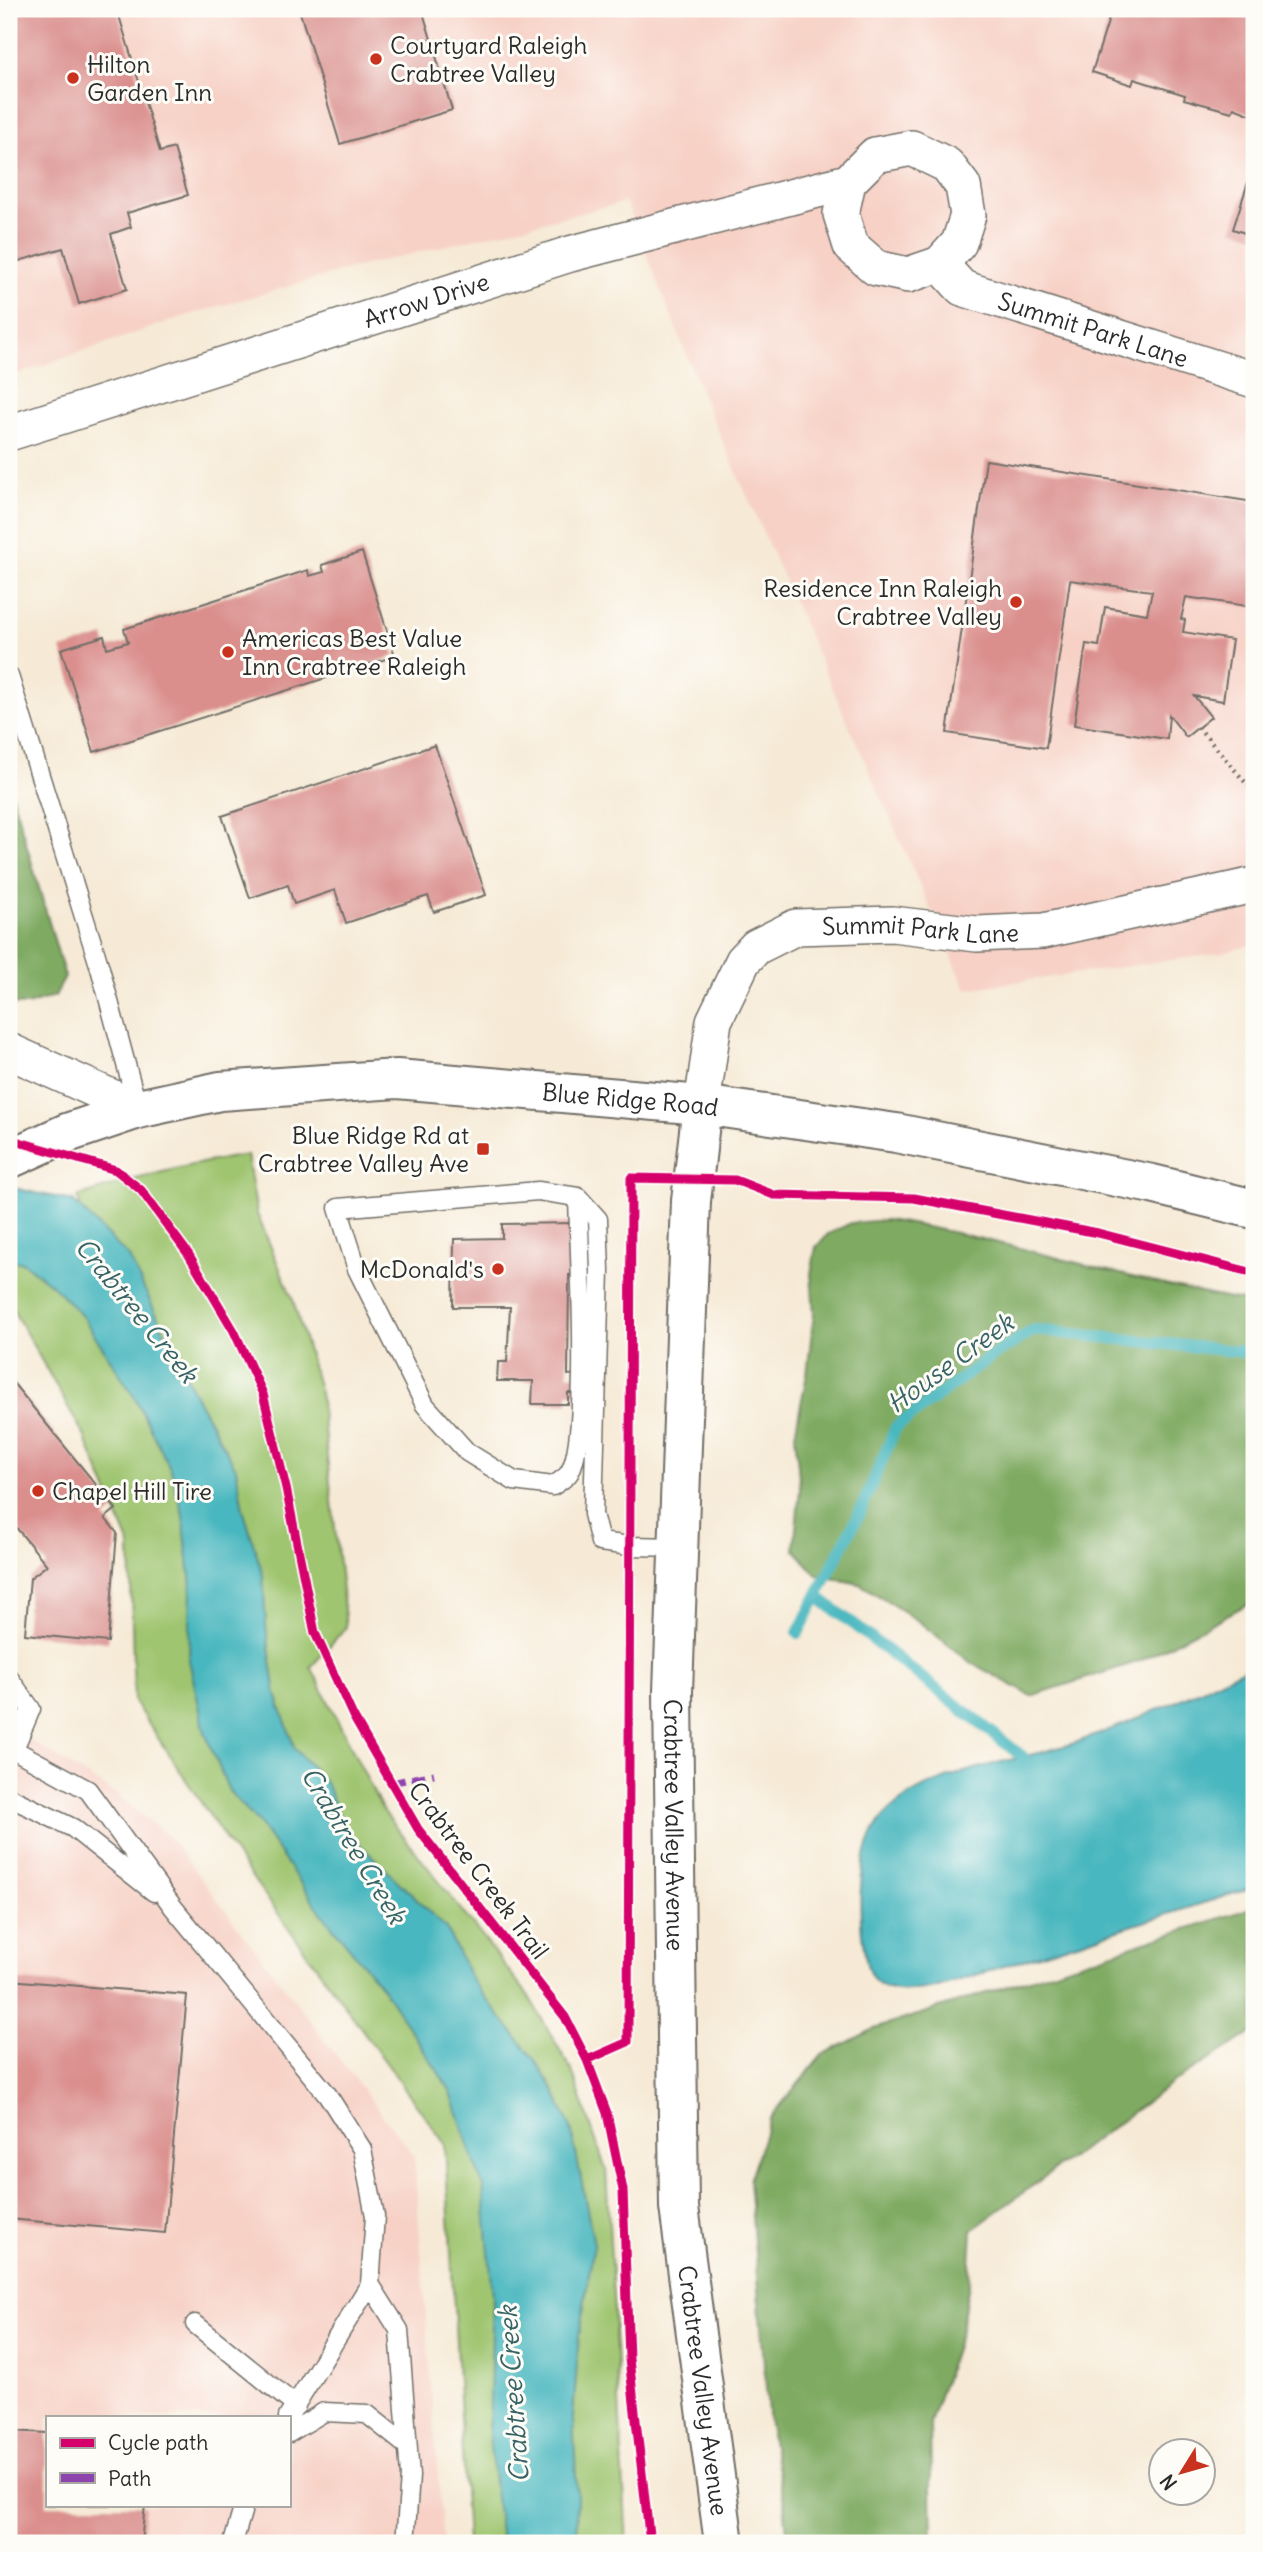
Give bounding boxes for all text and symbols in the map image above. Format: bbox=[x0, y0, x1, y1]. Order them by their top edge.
place label: Courtyard Raleigh Crabtree Valley bbox=[390, 30, 587, 88]
place label: Hilton Garden Inn bbox=[87, 49, 212, 107]
marker: Courtyard Raleigh Crabtree Valley bbox=[368, 51, 384, 67]
marker: Hilton Garden Inn bbox=[65, 70, 81, 86]
street label: Arrow Drive bbox=[360, 266, 493, 334]
street label: Summit Park Lane bbox=[994, 285, 1192, 373]
place label: Residence Inn Raleigh Crabtree Valley bbox=[763, 573, 1002, 631]
marker: Residence Inn Raleigh Crabtree Valley bbox=[1008, 594, 1024, 610]
place label: Americas Best Value Inn Crabtree Raleigh bbox=[242, 623, 466, 681]
marker: Americas Best Value Inn Crabtree Raleigh bbox=[220, 644, 236, 660]
street label: Summit Park Lane bbox=[821, 909, 1019, 949]
street label: Blue Ridge Road bbox=[541, 1076, 720, 1122]
place label: Blue Ridge Rd at Crabtree Valley Ave bbox=[258, 1120, 469, 1178]
marker: Blue Ridge Rd at Crabtree Valley Ave bbox=[475, 1141, 491, 1157]
water label: Crabtree Creek bbox=[68, 1231, 207, 1391]
place label: McDonald's bbox=[360, 1254, 484, 1284]
marker: McDonald's bbox=[490, 1261, 506, 1277]
water label: House Creek bbox=[880, 1305, 1021, 1420]
place label: Chapel Hill Tire bbox=[52, 1476, 212, 1506]
marker: Chapel Hill Tire bbox=[30, 1483, 46, 1499]
street label: Crabtree Valley Avenue bbox=[658, 1699, 691, 1951]
water label: Crabtree Creek bbox=[294, 1761, 415, 1931]
street label: Crabtree Creek Trail bbox=[403, 1775, 555, 1965]
street label: Crabtree Valley Avenue bbox=[672, 2263, 735, 2517]
water label: Crabtree Creek bbox=[490, 2303, 536, 2484]
legend bbox=[46, 2416, 290, 2506]
text: Cycle path bbox=[108, 2429, 208, 2456]
north arrow bbox=[1148, 2436, 1218, 2506]
text: Path bbox=[108, 2465, 151, 2492]
text: N bbox=[1155, 2470, 1182, 2495]

